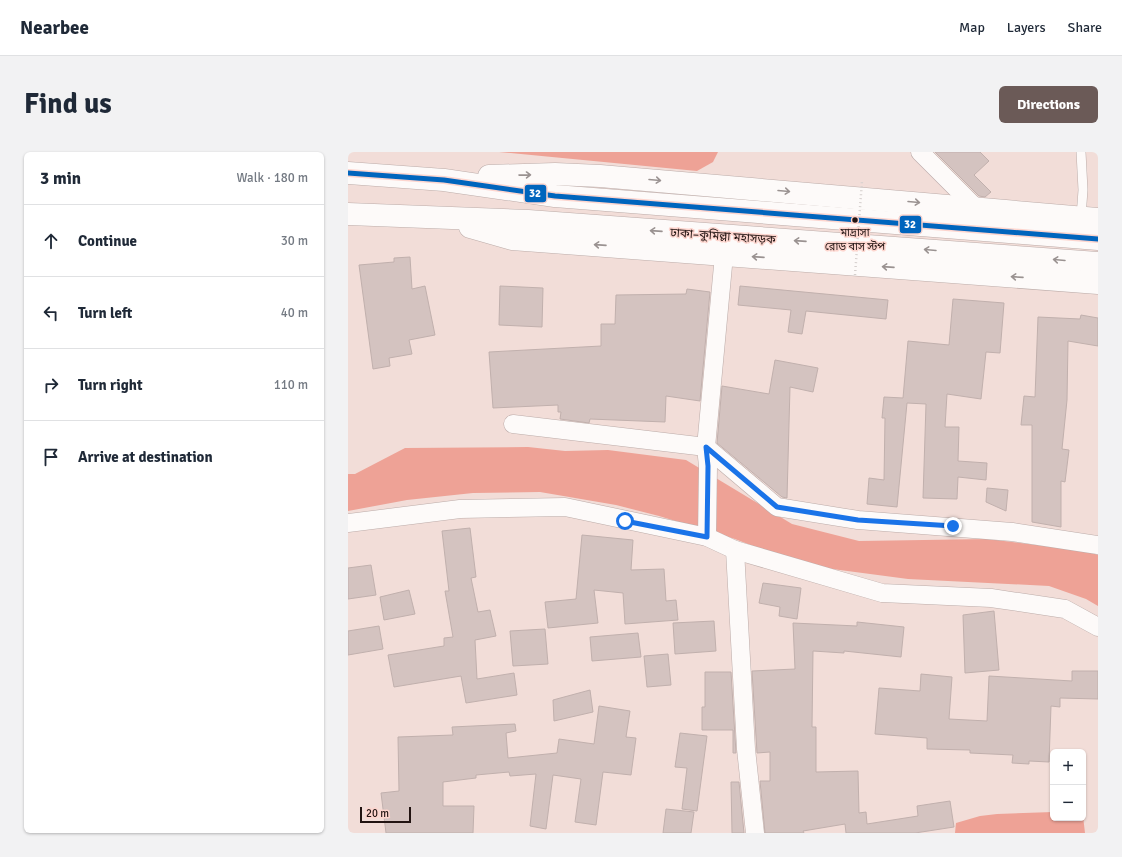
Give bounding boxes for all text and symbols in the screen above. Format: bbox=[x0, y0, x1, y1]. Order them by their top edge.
text: Nearbee bbox=[20, 16, 89, 40]
text: Map bbox=[959, 19, 985, 36]
text: Layers bbox=[1007, 19, 1046, 36]
text: Share bbox=[1068, 19, 1102, 36]
button: Directions bbox=[999, 86, 1098, 123]
text: Find us bbox=[24, 87, 112, 121]
text: 3 min bbox=[40, 168, 81, 189]
text: Walk · 180 m bbox=[237, 170, 308, 186]
one-way arrow bbox=[518, 171, 531, 178]
one-way arrow bbox=[648, 177, 661, 184]
line badge: 32 bbox=[524, 184, 547, 203]
text: 32 bbox=[529, 187, 541, 200]
one-way arrow bbox=[777, 187, 790, 195]
one-way arrow bbox=[907, 198, 920, 205]
marker: মাদ্রাসা রোড বাস স্টপ bbox=[850, 215, 860, 225]
line badge: 32 bbox=[899, 215, 922, 234]
text: 32 bbox=[904, 218, 916, 231]
street label: ঢাকা–কুমিল্লা মহাসড়ক bbox=[669, 224, 777, 248]
place label: মাদ্রাসা রোড বাস স্টপ bbox=[825, 226, 885, 253]
one-way arrow bbox=[650, 227, 663, 234]
icon: ahead bbox=[40, 230, 62, 252]
text: Continue bbox=[78, 232, 137, 250]
text: 30 m bbox=[281, 233, 308, 249]
one-way arrow bbox=[794, 237, 807, 244]
one-way arrow bbox=[594, 242, 607, 249]
one-way arrow bbox=[924, 246, 937, 253]
one-way arrow bbox=[752, 254, 765, 261]
one-way arrow bbox=[1053, 256, 1066, 263]
one-way arrow bbox=[882, 263, 895, 270]
one-way arrow bbox=[1011, 273, 1024, 280]
icon: left bbox=[40, 302, 62, 324]
text: Turn left bbox=[78, 304, 132, 322]
text: 40 m bbox=[281, 305, 308, 321]
icon: right bbox=[40, 374, 62, 396]
text: Turn right bbox=[78, 376, 143, 394]
text: 110 m bbox=[274, 377, 308, 393]
icon: arrive bbox=[40, 446, 62, 468]
text: Arrive at destination bbox=[78, 448, 213, 466]
route start bbox=[616, 512, 634, 530]
route end bbox=[944, 517, 962, 535]
map controls bbox=[1050, 749, 1086, 821]
button: + bbox=[1050, 749, 1086, 785]
button: − bbox=[1050, 785, 1086, 821]
scale bar bbox=[360, 805, 411, 824]
text: 20 m bbox=[366, 807, 389, 820]

